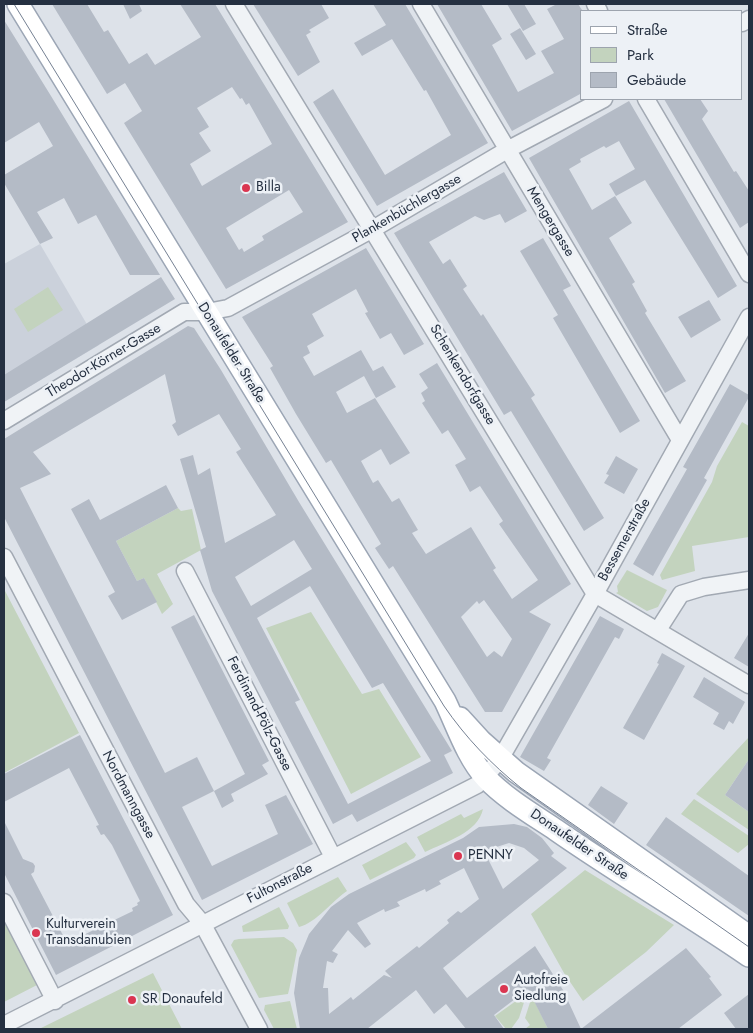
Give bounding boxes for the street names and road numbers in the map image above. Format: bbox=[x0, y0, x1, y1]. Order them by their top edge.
street label: Plankenbüchlergasse bbox=[350, 171, 464, 247]
street label: Mengergasse bbox=[522, 184, 578, 260]
street label: Donaufelder Straße bbox=[193, 300, 269, 406]
street label: Theodor-Körner-Gasse bbox=[44, 320, 164, 402]
street label: Schenkendorfgasse bbox=[425, 322, 499, 428]
street label: Bessemerstraße bbox=[595, 496, 655, 584]
street label: Ferdinand-Pölz-Gasse bbox=[223, 654, 295, 774]
street label: Nordmanngasse bbox=[98, 748, 158, 842]
street label: Donaufelder Straße bbox=[527, 806, 631, 884]
street label: Fultonstraße bbox=[244, 860, 316, 908]

